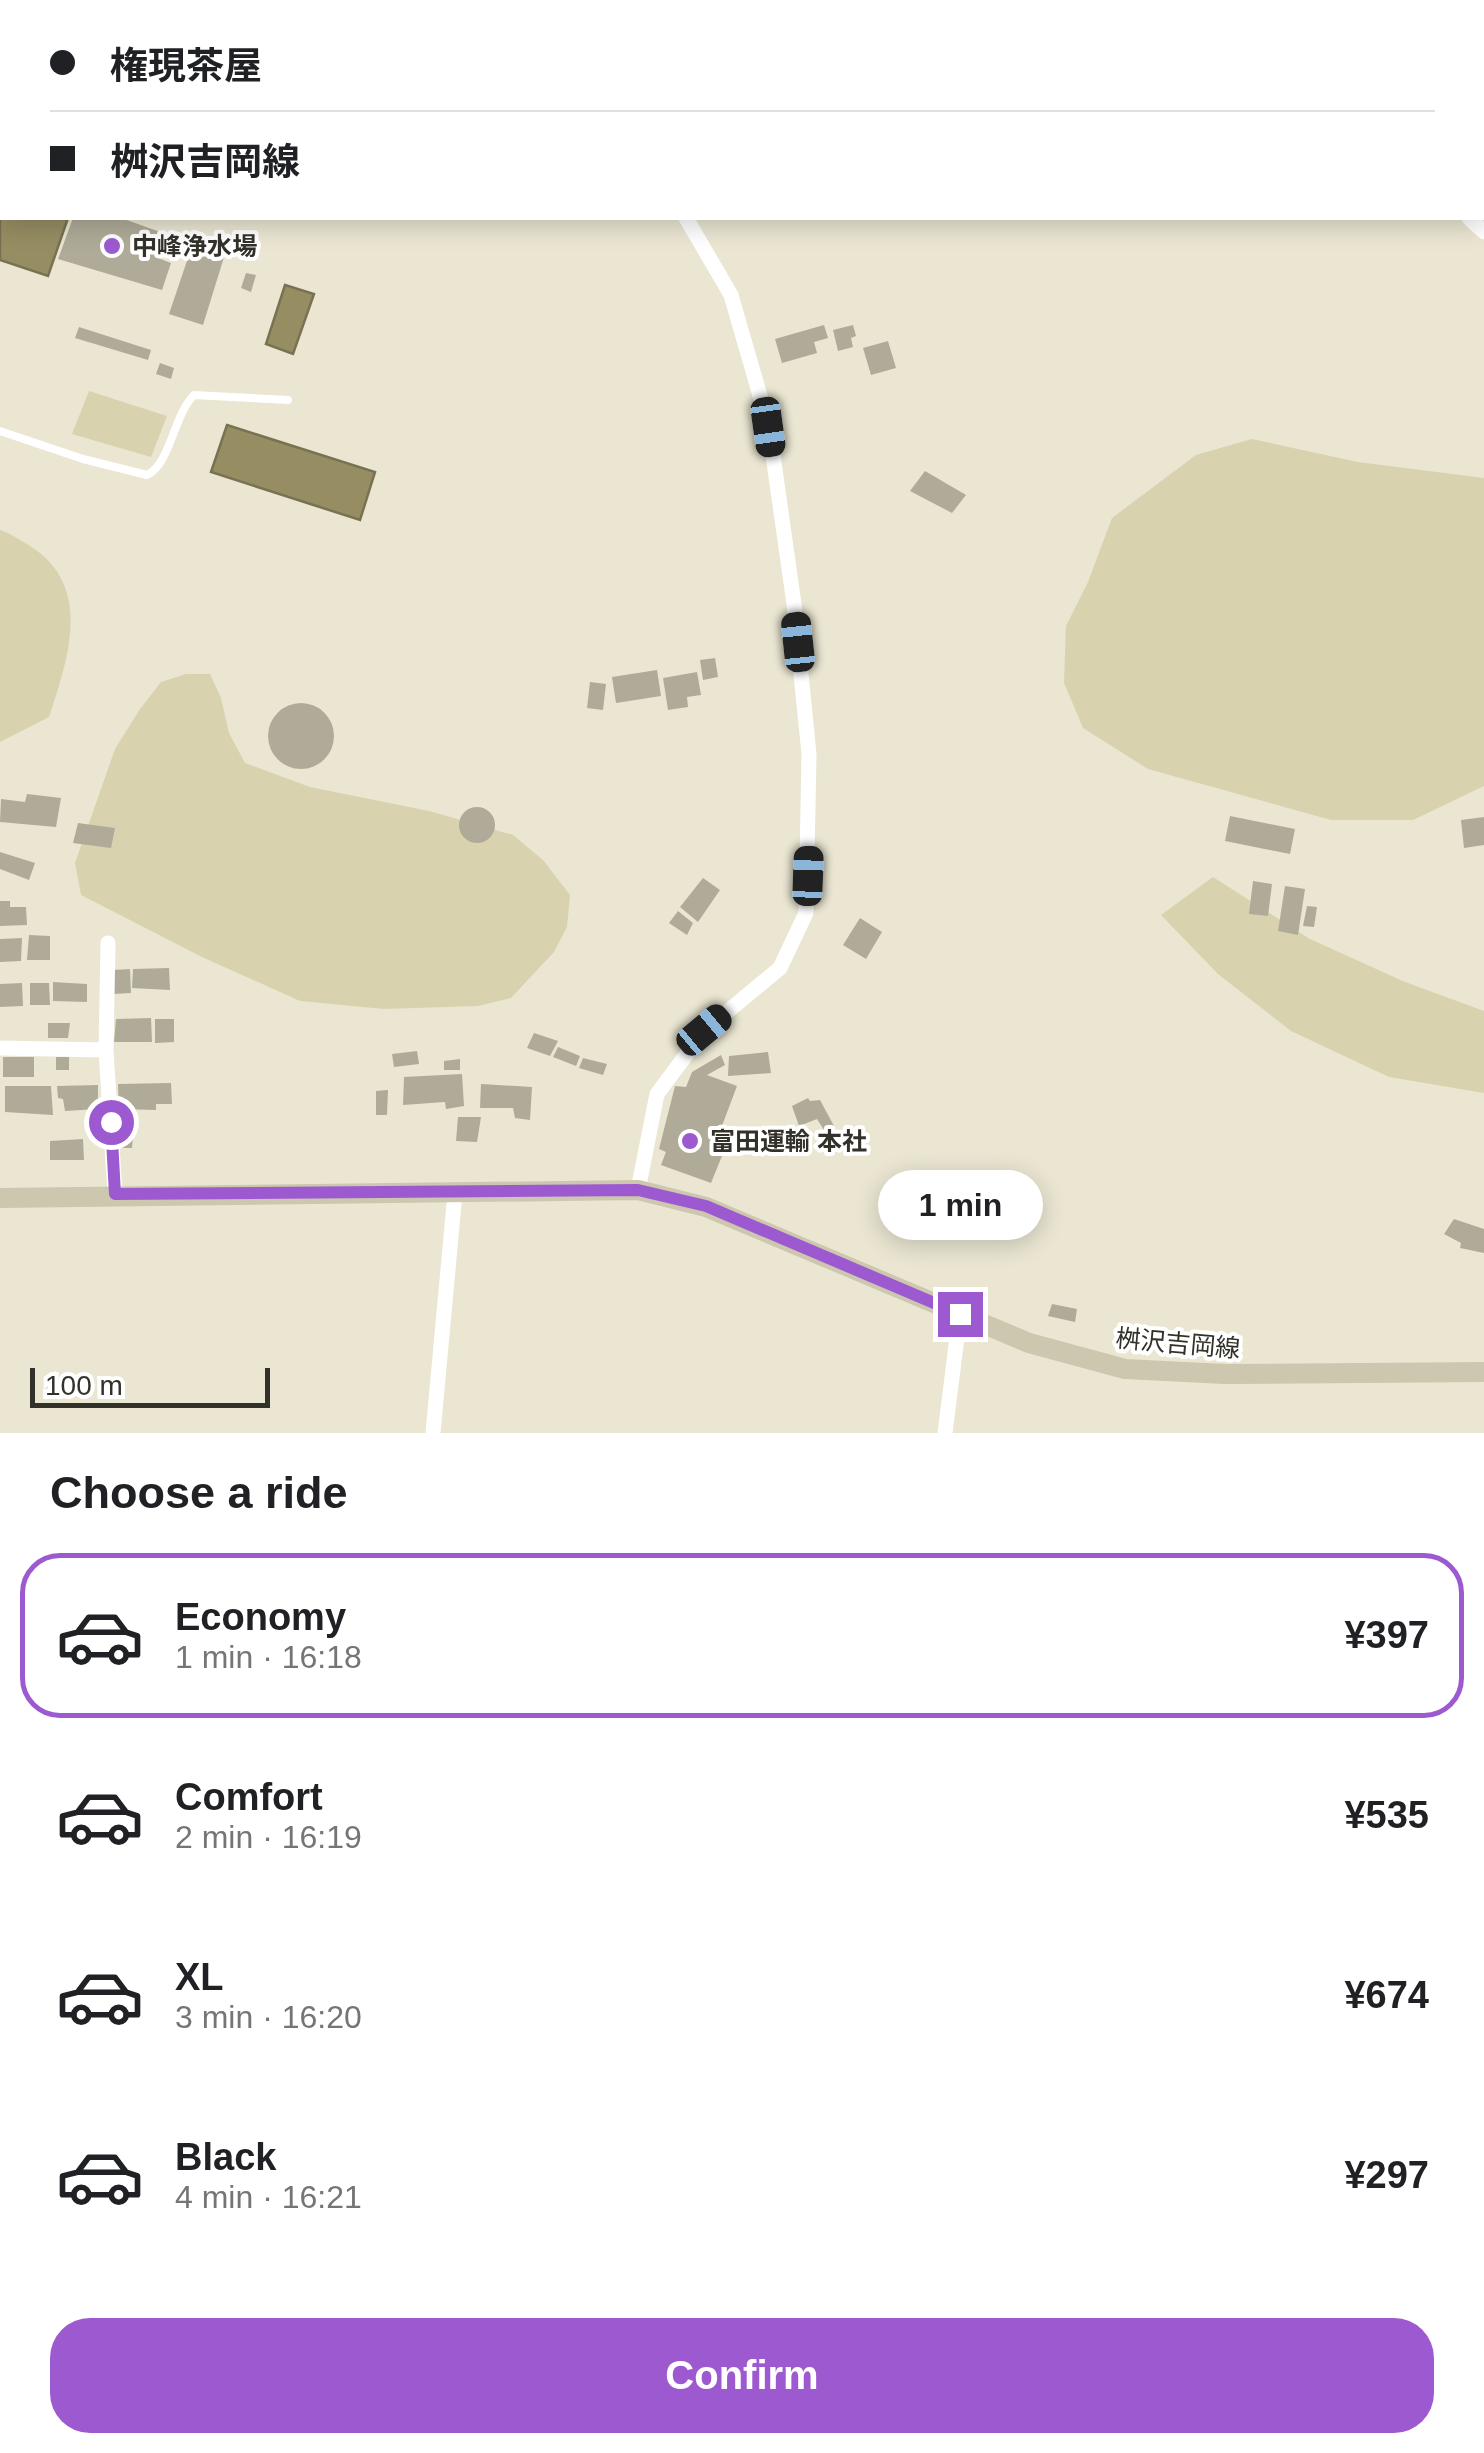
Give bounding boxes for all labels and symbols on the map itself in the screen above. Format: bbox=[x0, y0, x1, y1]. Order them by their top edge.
place label: 中峰浄水場 bbox=[132, 232, 257, 260]
marker: 中峰浄水場 bbox=[101, 235, 123, 257]
car bbox=[749, 395, 787, 459]
car bbox=[780, 611, 816, 673]
car bbox=[792, 845, 824, 907]
car bbox=[671, 999, 737, 1061]
route start bbox=[89, 1100, 134, 1145]
place label: 富田運輸 本社 bbox=[710, 1127, 867, 1155]
marker: 富田運輸 本社 bbox=[679, 1130, 701, 1152]
callout: 1 min bbox=[878, 1169, 1042, 1239]
route end bbox=[938, 1292, 983, 1337]
street label: 桝沢吉岡線 bbox=[1115, 1324, 1241, 1362]
scale bar bbox=[30, 1363, 270, 1408]

